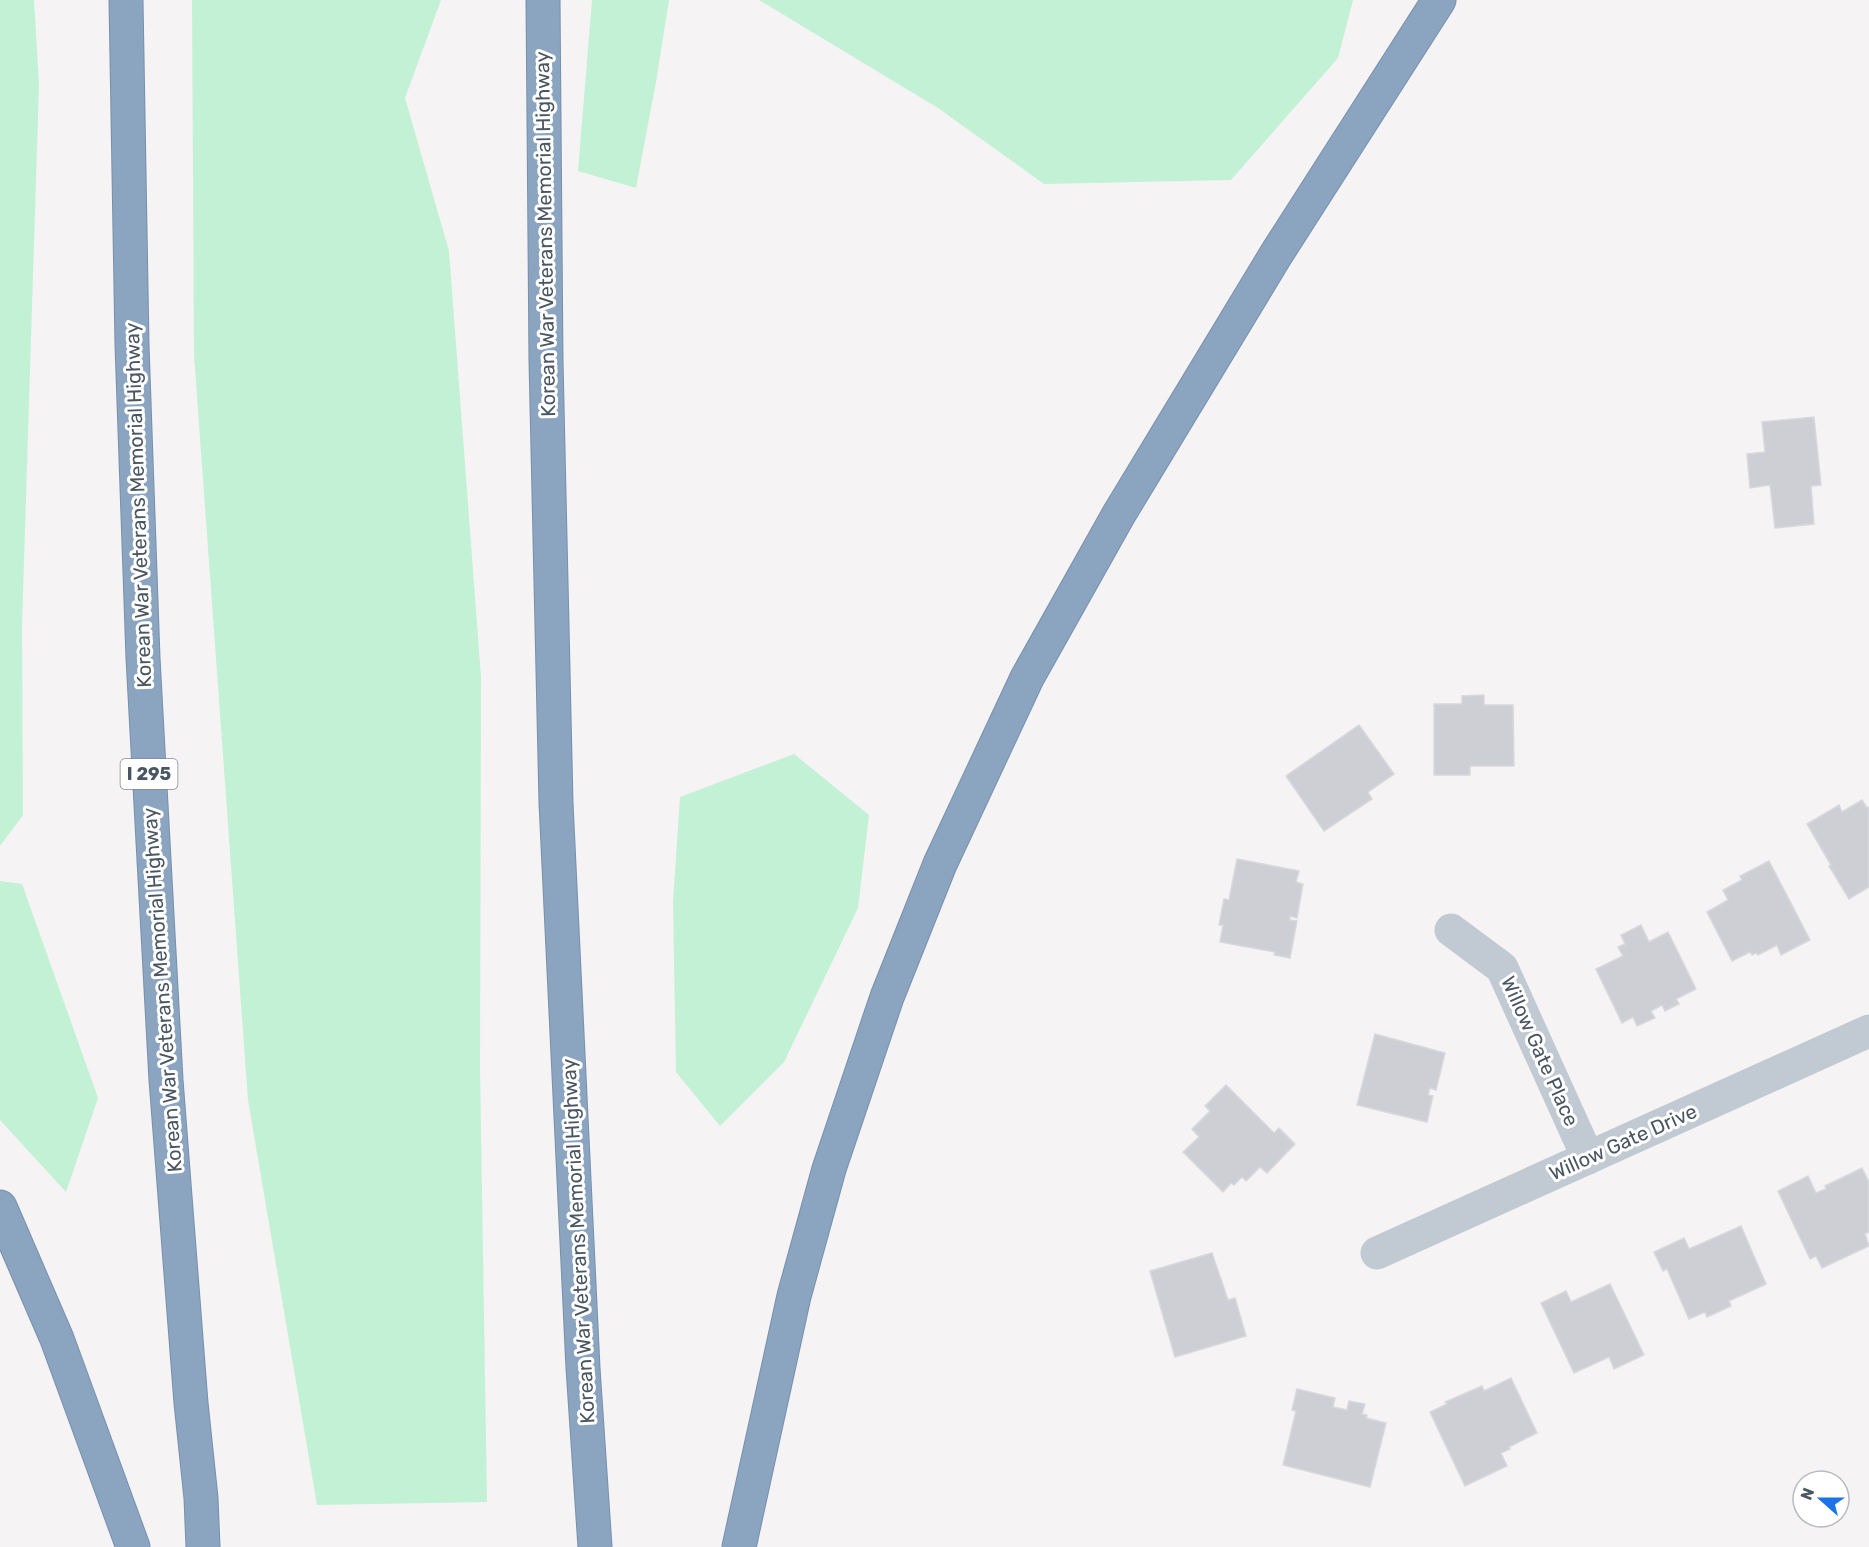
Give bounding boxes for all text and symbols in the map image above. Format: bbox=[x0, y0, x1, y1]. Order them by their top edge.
street label: Korean War Veterans Memorial Highway bbox=[530, 51, 560, 417]
street label: Korean War Veterans Memorial Highway bbox=[120, 322, 156, 688]
road number: I 295 bbox=[120, 759, 178, 789]
street label: Korean War Veterans Memorial Highway bbox=[137, 807, 187, 1173]
street label: Willow Gate Place bbox=[1496, 972, 1584, 1130]
street label: Korean War Veterans Memorial Highway bbox=[556, 1058, 600, 1424]
street label: Willow Gate Drive bbox=[1546, 1099, 1700, 1185]
north arrow bbox=[1791, 1469, 1851, 1529]
text: N bbox=[1797, 1485, 1818, 1503]

